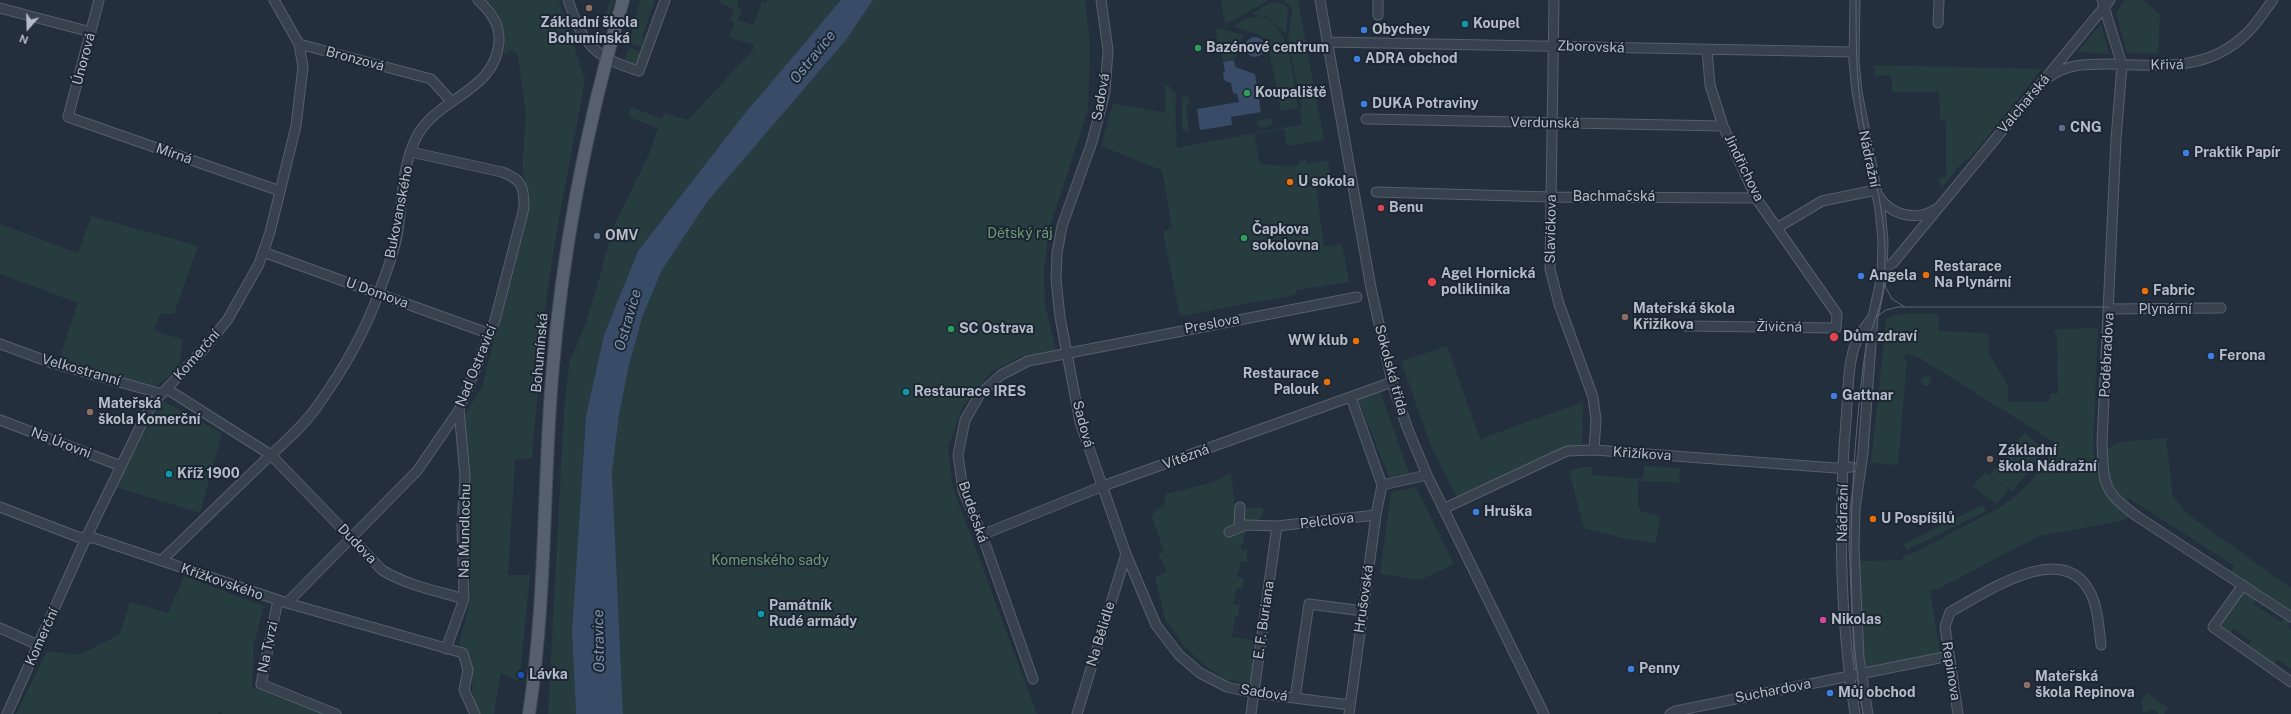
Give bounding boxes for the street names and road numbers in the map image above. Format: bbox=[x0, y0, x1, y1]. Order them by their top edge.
street label: Únorová bbox=[69, 31, 99, 87]
street label: Zborovská bbox=[1557, 37, 1625, 57]
street label: Bronzová bbox=[324, 43, 386, 75]
street label: Křivá bbox=[2150, 56, 2184, 74]
street label: Valchařská bbox=[1995, 71, 2053, 137]
street label: Sadová bbox=[1089, 72, 1113, 122]
street label: Verdunská bbox=[1510, 114, 1580, 132]
street label: Nádražní bbox=[1855, 129, 1883, 189]
street label: Jindřichova bbox=[1721, 132, 1767, 204]
street label: Mírná bbox=[154, 140, 194, 168]
street label: Bukovanského bbox=[382, 164, 416, 260]
street label: Bachmačská bbox=[1573, 189, 1655, 205]
street label: Slavíčkova bbox=[1542, 194, 1560, 264]
street label: U Domova bbox=[343, 274, 411, 312]
street label: Plynární bbox=[2138, 302, 2192, 318]
street label: Preslova bbox=[1183, 310, 1241, 338]
street label: Poděbradova bbox=[2096, 312, 2118, 398]
street label: Bohumínská bbox=[528, 313, 552, 393]
street label: Živičná bbox=[1756, 318, 1802, 336]
street label: Nad Ostravicí bbox=[452, 323, 500, 409]
street label: Sokolská třída bbox=[1371, 323, 1411, 417]
street label: Komerční bbox=[170, 326, 224, 384]
street label: Velkostranní bbox=[40, 351, 122, 389]
street label: Sadová bbox=[1069, 399, 1097, 449]
street label: Na Úrovni bbox=[28, 424, 94, 462]
street label: Vítězná bbox=[1160, 441, 1212, 473]
street label: Křižíkova bbox=[1612, 444, 1672, 464]
street label: Budečská bbox=[955, 479, 991, 545]
street label: Na Mundlochu bbox=[456, 484, 474, 578]
street label: Nádražní bbox=[1834, 484, 1852, 542]
street label: Pelclova bbox=[1299, 509, 1355, 533]
street label: Dudova bbox=[334, 521, 380, 567]
street label: Křížkovského bbox=[179, 560, 265, 604]
street label: Hrušovská bbox=[1351, 564, 1377, 634]
street label: E. F. Buriana bbox=[1250, 580, 1278, 660]
street label: Na Bělidle bbox=[1083, 600, 1119, 668]
street label: Komerční bbox=[22, 605, 62, 669]
street label: Na Tvrzi bbox=[254, 620, 282, 674]
street label: Repinova bbox=[1938, 640, 1964, 702]
street label: Suchardova bbox=[1734, 675, 1812, 707]
street label: Sadová bbox=[1239, 681, 1289, 705]

